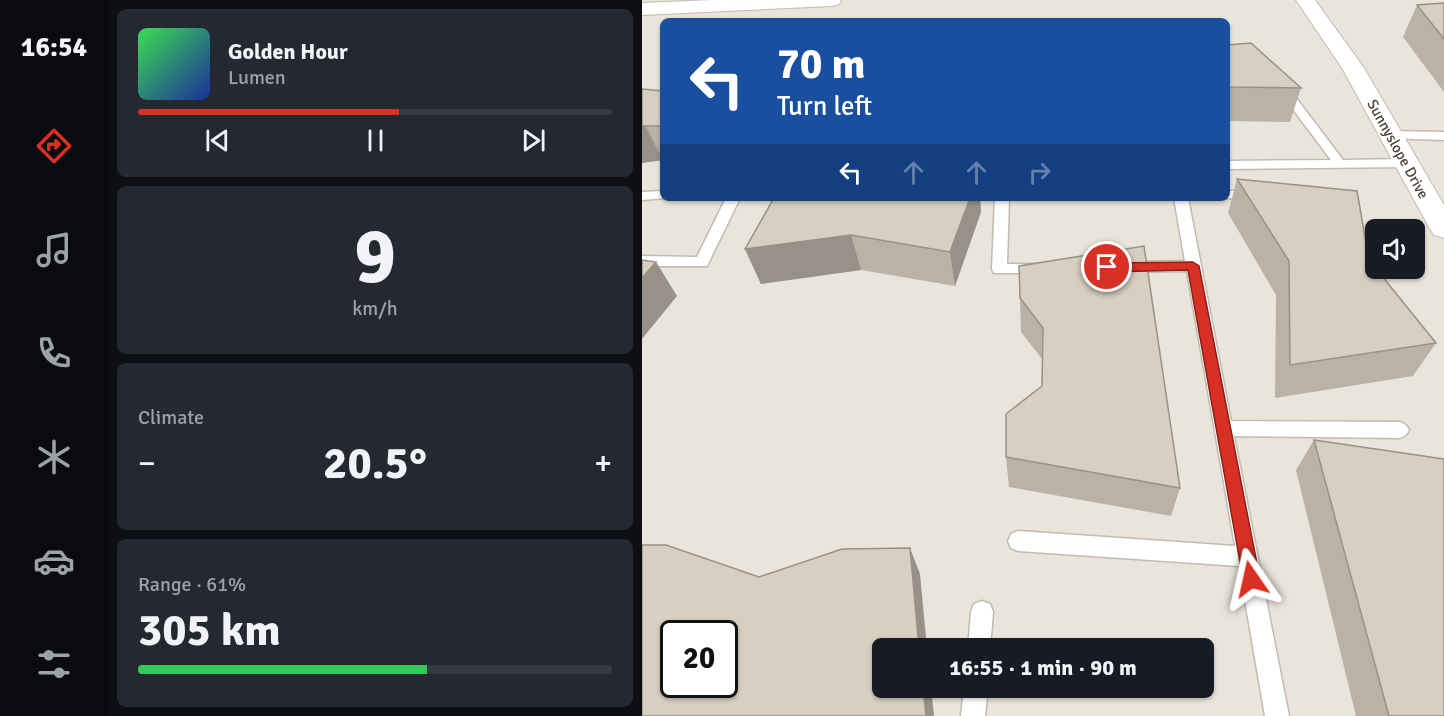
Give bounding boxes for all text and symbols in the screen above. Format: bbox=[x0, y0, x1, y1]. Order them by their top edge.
text: 16:54 bbox=[21, 31, 87, 64]
text: Golden Hour bbox=[228, 38, 348, 65]
text: 70 m bbox=[777, 39, 866, 90]
icon: left bbox=[678, 42, 756, 120]
text: Lumen bbox=[228, 65, 286, 90]
text: Turn left bbox=[777, 90, 872, 123]
street label: Sunnyslope Drive bbox=[1363, 96, 1433, 202]
icon: previous bbox=[201, 124, 234, 157]
icon: pause bbox=[359, 124, 392, 157]
icon: next bbox=[517, 124, 550, 157]
icon: directions bbox=[33, 125, 75, 167]
icon: left bbox=[834, 156, 867, 189]
icon: ahead bbox=[897, 156, 930, 189]
icon: ahead bbox=[960, 156, 993, 189]
icon: right bbox=[1023, 156, 1056, 189]
text: 9 bbox=[354, 209, 396, 305]
map controls bbox=[1365, 219, 1425, 279]
button: sound bbox=[1365, 219, 1425, 279]
icon: music bbox=[33, 229, 75, 271]
pin bbox=[1081, 241, 1132, 292]
icon: arrive bbox=[1090, 250, 1123, 283]
text: km/h bbox=[352, 296, 398, 321]
icon: phone bbox=[33, 332, 75, 374]
text: Climate bbox=[138, 405, 204, 430]
icon: climate bbox=[33, 436, 75, 478]
text: 20.5° bbox=[323, 436, 427, 491]
text: − bbox=[138, 443, 156, 484]
text: + bbox=[594, 443, 612, 484]
icon: car bbox=[33, 540, 75, 582]
position arrow bbox=[1219, 547, 1283, 611]
text: Range · 61% bbox=[138, 572, 246, 597]
text: 305 km bbox=[138, 603, 281, 658]
speed limit sign: 20 bbox=[660, 620, 738, 698]
icon: filters bbox=[33, 643, 75, 685]
text: 16:55 · 1 min · 90 m bbox=[949, 654, 1137, 681]

